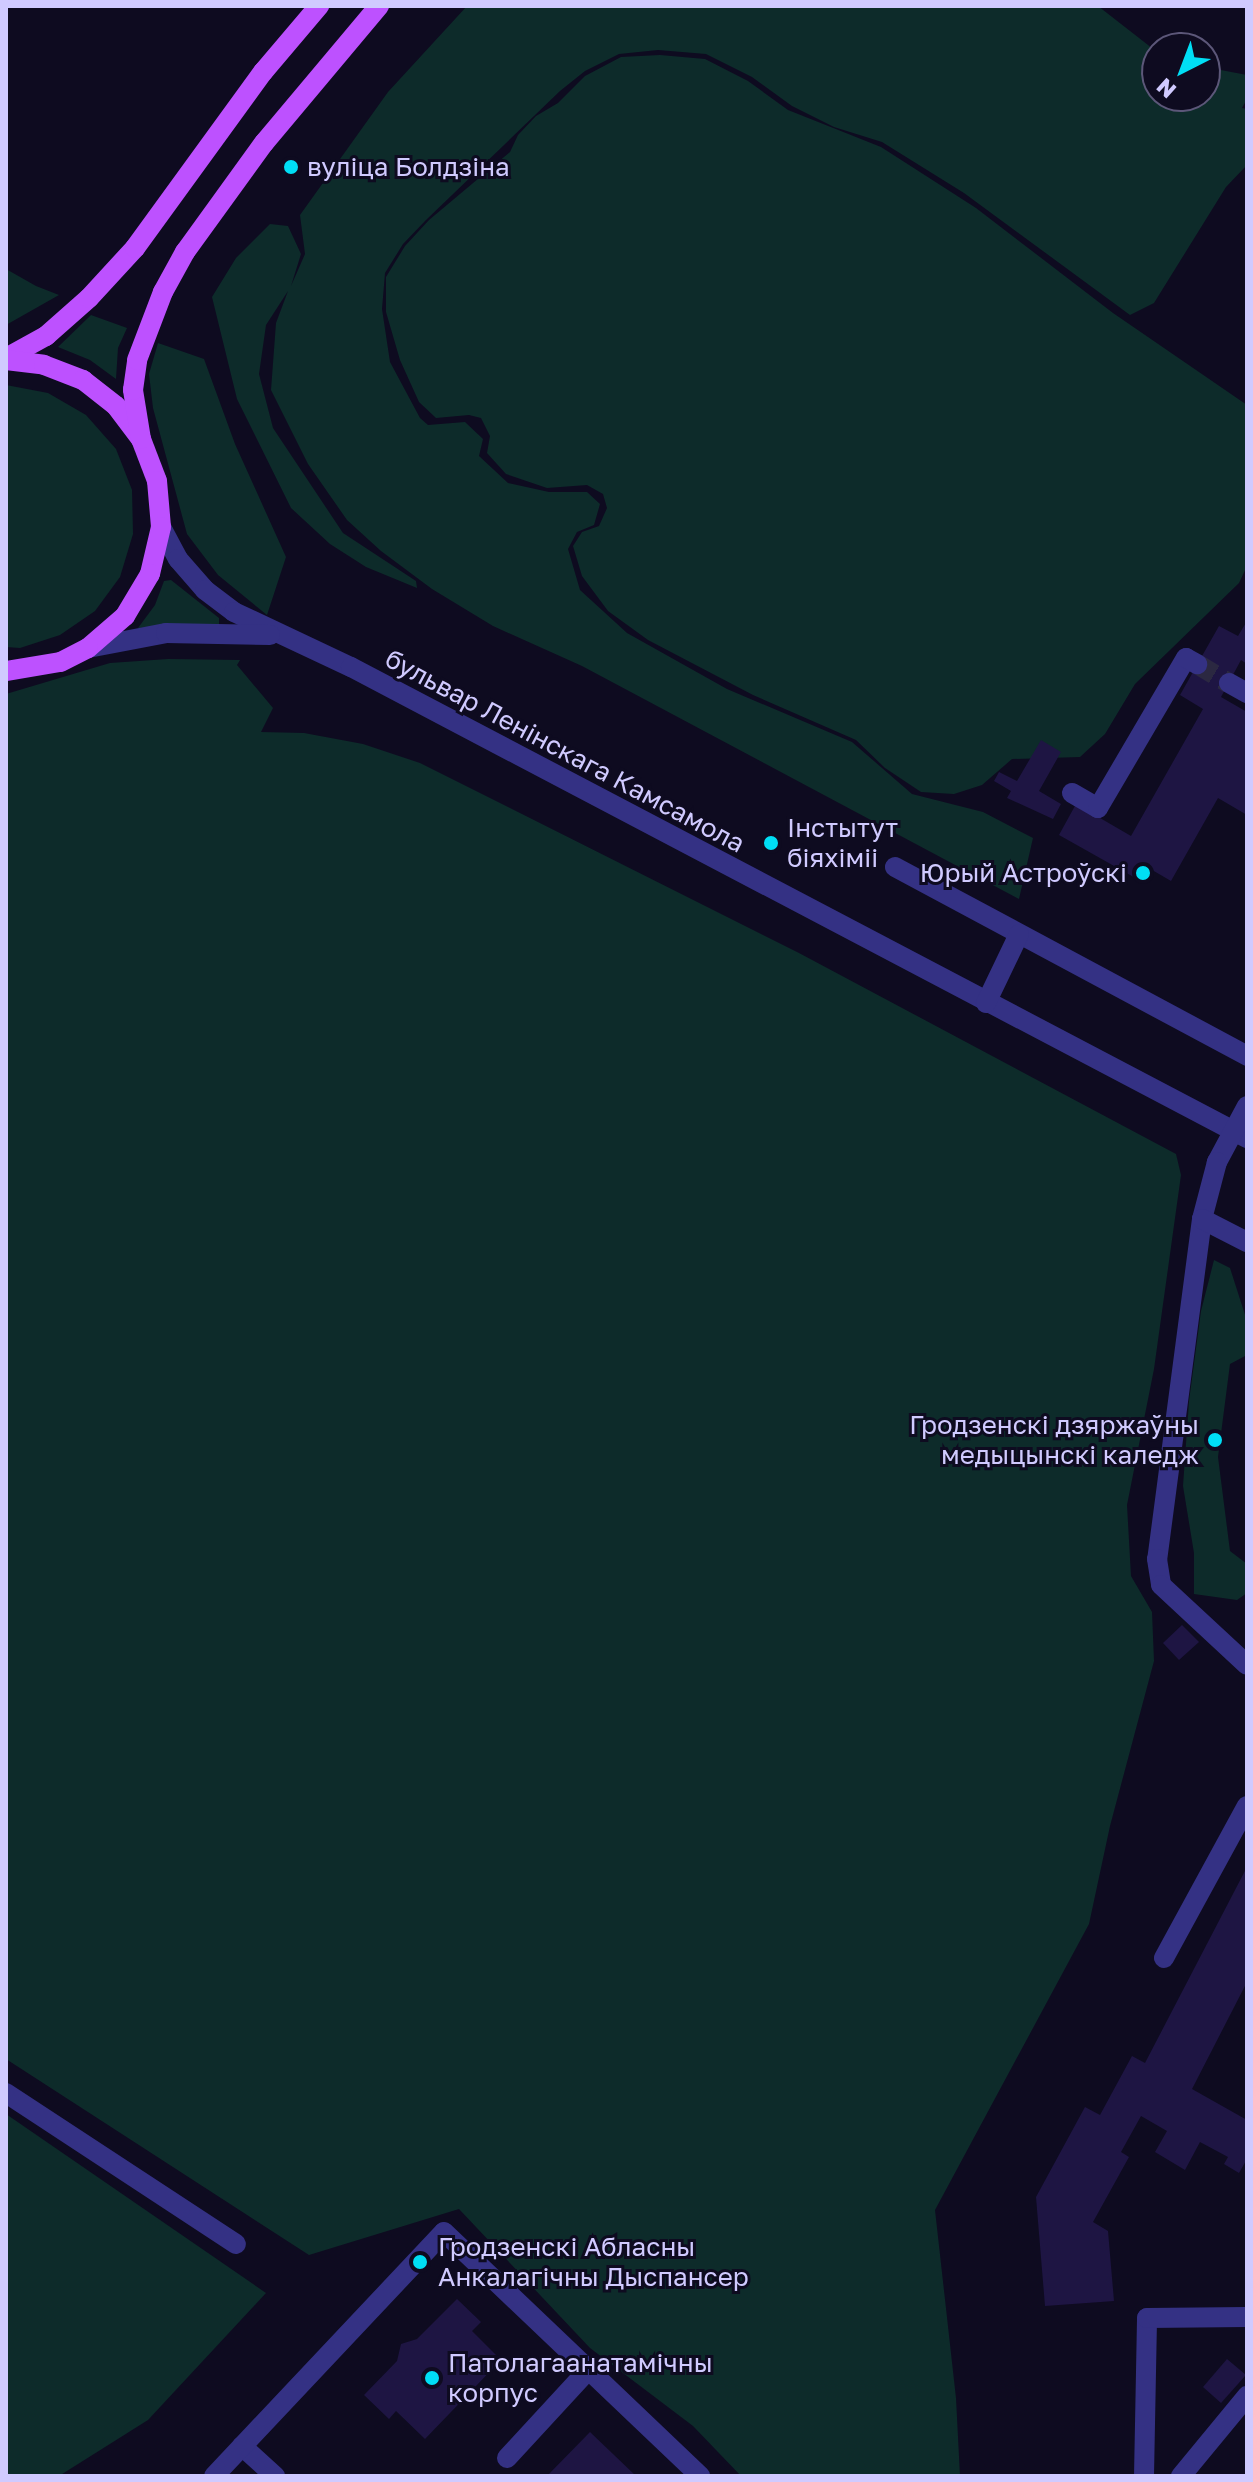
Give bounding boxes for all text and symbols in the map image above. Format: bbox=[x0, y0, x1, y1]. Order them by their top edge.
north arrow bbox=[1141, 32, 1221, 112]
text: N bbox=[1151, 73, 1181, 104]
place label: вуліца Болдзіна bbox=[307, 151, 510, 183]
marker: вуліца Болдзіна bbox=[282, 158, 300, 176]
street label: бульвар Ленінскага Камсамола bbox=[380, 643, 750, 859]
place label: Інстытут біяхіміі bbox=[787, 812, 898, 874]
marker: Інстытут біяхіміі bbox=[762, 834, 780, 852]
place label: Юрый Астроўскі bbox=[920, 857, 1127, 889]
marker: Юрый Астроўскі bbox=[1134, 864, 1152, 882]
place label: Гродзенскі дзяржаўны медыцынскі каледж bbox=[909, 1409, 1199, 1470]
marker: Гродзенскі дзяржаўны медыцынскі каледж bbox=[1206, 1431, 1224, 1449]
place label: Гродзенскі Абласны Анкалагічны Дыспансер bbox=[438, 2231, 749, 2292]
marker: Гродзенскі Абласны Анкалагічны Дыспансер bbox=[409, 2251, 431, 2273]
place label: Патолагаанатамічны корпус bbox=[448, 2347, 713, 2408]
marker: Патолагаанатамічны корпус bbox=[423, 2369, 441, 2387]

